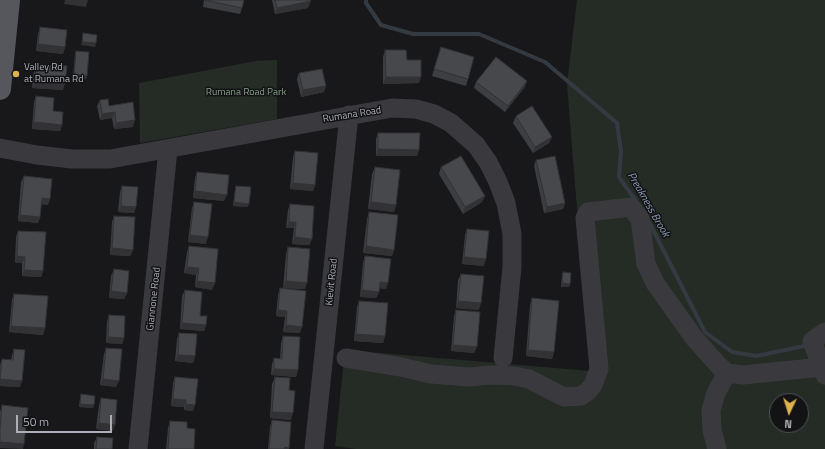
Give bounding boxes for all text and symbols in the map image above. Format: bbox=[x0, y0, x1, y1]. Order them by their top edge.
place label: Valley Rd at Rumana Rd bbox=[24, 62, 83, 86]
marker: Valley Rd at Rumana Rd bbox=[11, 69, 21, 79]
park label: Rumana Road Park bbox=[206, 87, 286, 99]
street label: Rumana Road bbox=[322, 104, 382, 126]
water label: Preakness Brook bbox=[624, 170, 672, 240]
street label: Kievit Road bbox=[324, 258, 340, 306]
street label: Giannone Road bbox=[145, 267, 163, 331]
north arrow bbox=[769, 393, 809, 433]
scale bar bbox=[18, 407, 114, 433]
text: 50 m bbox=[23, 412, 49, 431]
text: N bbox=[784, 416, 793, 432]

